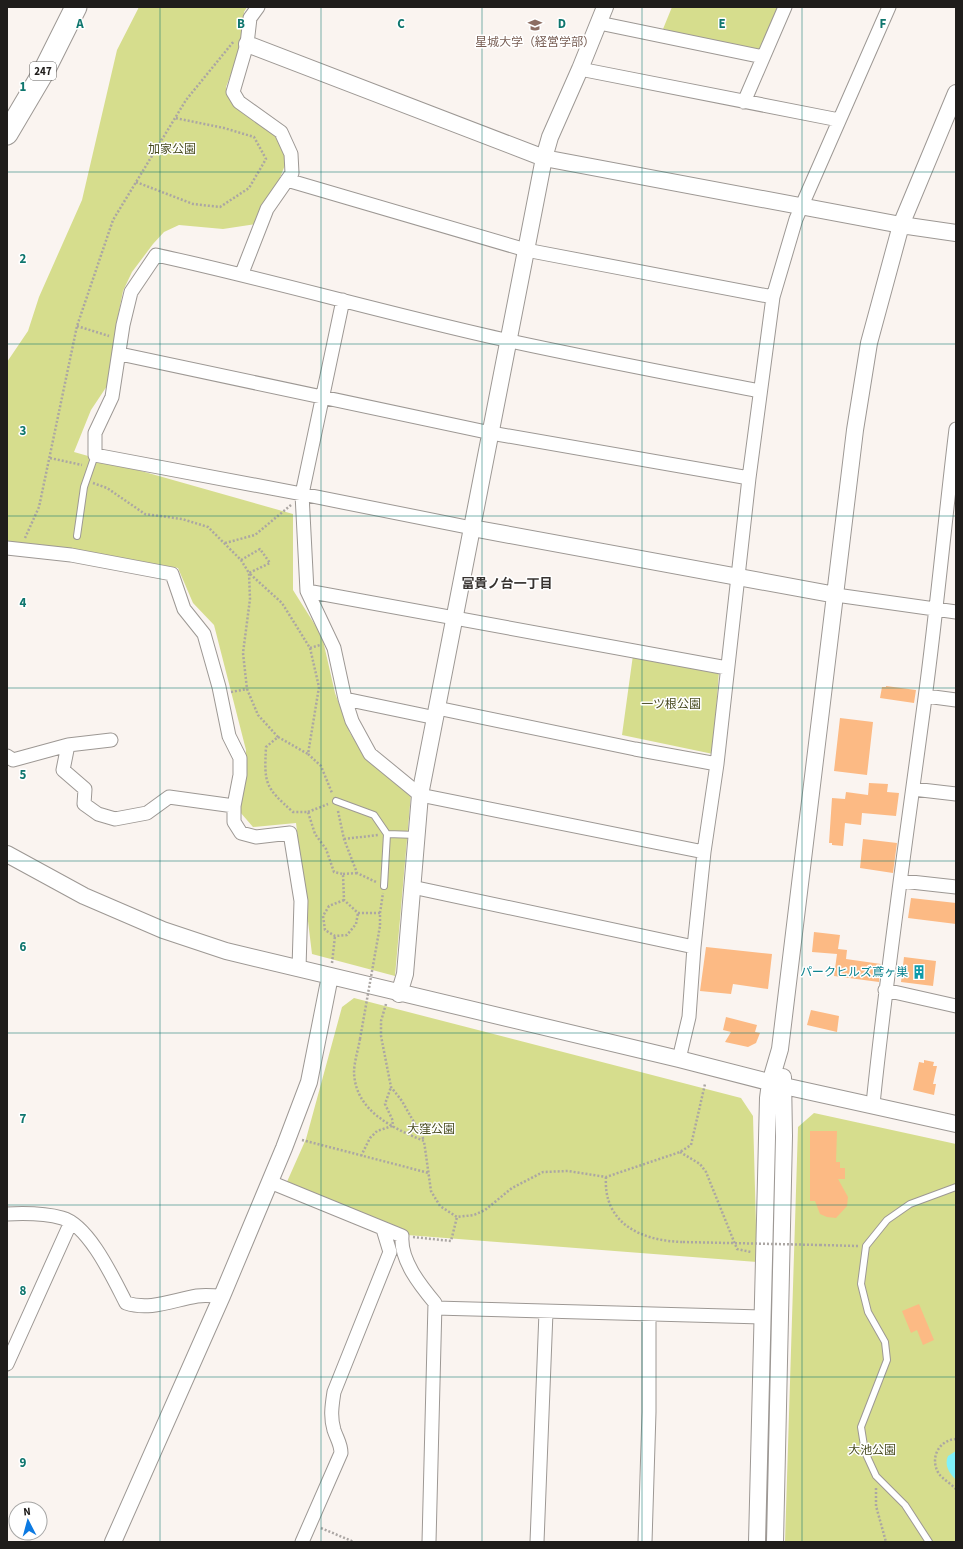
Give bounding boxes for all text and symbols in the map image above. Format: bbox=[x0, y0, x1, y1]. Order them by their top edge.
text: A bbox=[75, 15, 84, 33]
text: B bbox=[237, 15, 245, 33]
text: C bbox=[397, 15, 405, 33]
text: D bbox=[558, 15, 566, 33]
text: E bbox=[718, 15, 726, 33]
text: F bbox=[880, 15, 887, 33]
school or university icon: 星城大学（経営学部） bbox=[527, 17, 543, 33]
place label: 星城大学（経営学部） bbox=[475, 34, 595, 51]
road number: 247 bbox=[30, 62, 56, 80]
text: 1 bbox=[20, 78, 27, 96]
park label: 加家公園 bbox=[148, 141, 196, 158]
text: 2 bbox=[20, 250, 27, 268]
text: 3 bbox=[20, 422, 27, 440]
district label: 富貴ノ台一丁目 bbox=[461, 575, 553, 593]
text: 4 bbox=[20, 594, 27, 612]
park label: 一ツ根公園 bbox=[641, 696, 701, 713]
text: 5 bbox=[20, 766, 27, 784]
text: 6 bbox=[20, 938, 27, 956]
place label: パークヒルズ鳶ヶ巣 bbox=[800, 964, 908, 981]
building icon: パークヒルズ鳶ヶ巣 bbox=[911, 964, 927, 980]
text: 7 bbox=[20, 1110, 27, 1128]
park label: 大窪公園 bbox=[407, 1121, 455, 1138]
text: 8 bbox=[20, 1282, 27, 1300]
park label: 大池公園 bbox=[848, 1442, 896, 1459]
text: 9 bbox=[20, 1454, 27, 1472]
north arrow bbox=[8, 1501, 48, 1541]
text: N bbox=[23, 1504, 31, 1519]

